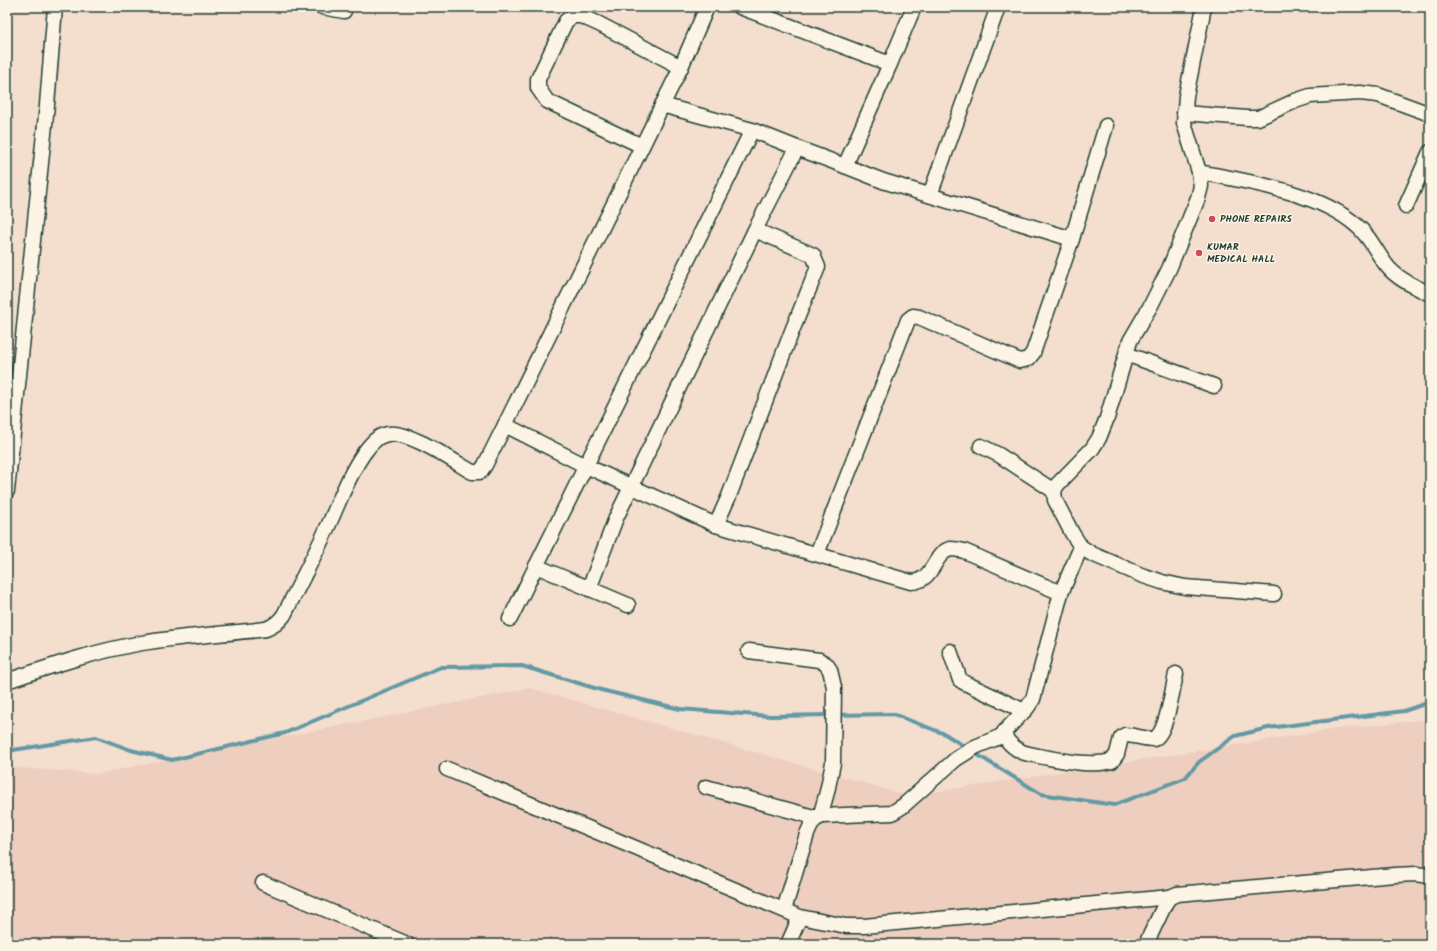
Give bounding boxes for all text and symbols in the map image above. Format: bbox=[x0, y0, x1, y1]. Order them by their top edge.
place label: PHONE REPAIRS bbox=[1220, 211, 1292, 227]
marker: PHONE REPAIRS bbox=[1207, 214, 1217, 224]
place label: KUMAR MEDICAL HALL bbox=[1207, 239, 1275, 267]
marker: KUMAR MEDICAL HALL bbox=[1194, 248, 1204, 258]

